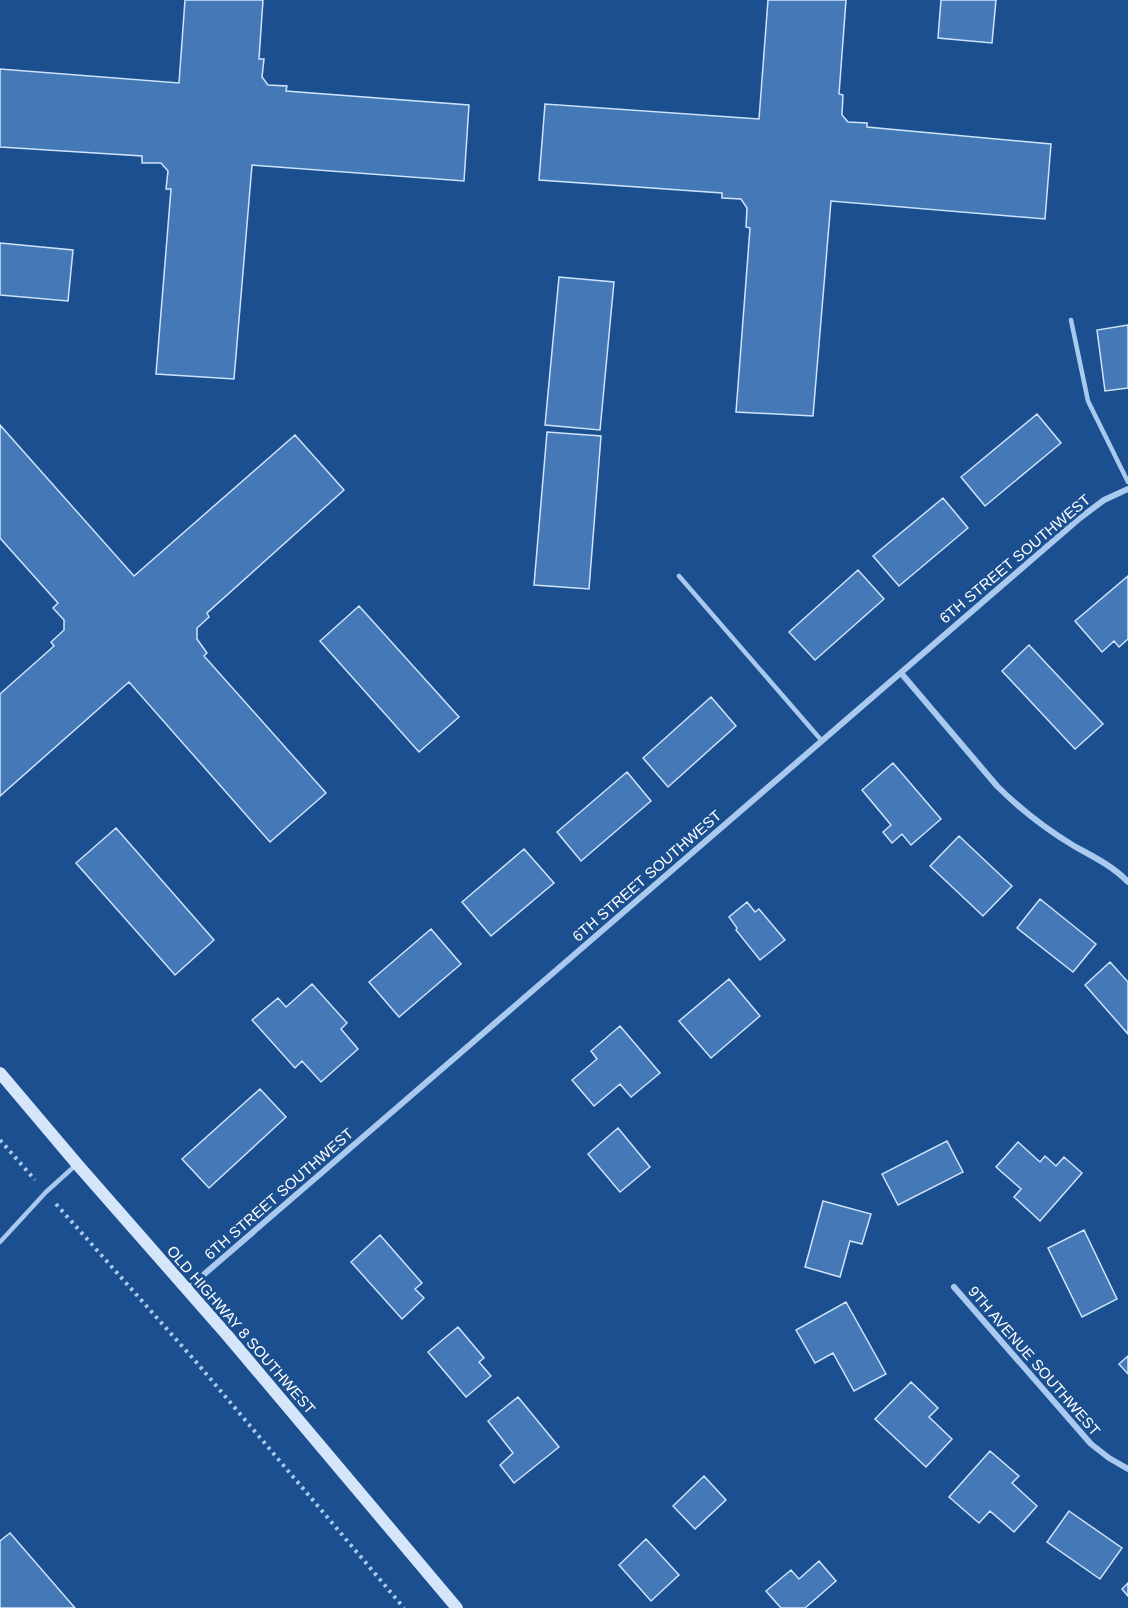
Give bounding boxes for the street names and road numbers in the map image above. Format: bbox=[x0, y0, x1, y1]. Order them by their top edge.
street label: 6TH STREET SOUTHWEST bbox=[936, 491, 1093, 627]
street label: 6TH STREET SOUTHWEST bbox=[569, 806, 724, 945]
street label: 6TH STREET SOUTHWEST bbox=[201, 1124, 356, 1263]
street label: OLD HIGHWAY 8 SOUTHWEST bbox=[164, 1242, 319, 1417]
street label: 9TH AVENUE SOUTHWEST bbox=[965, 1283, 1104, 1439]

